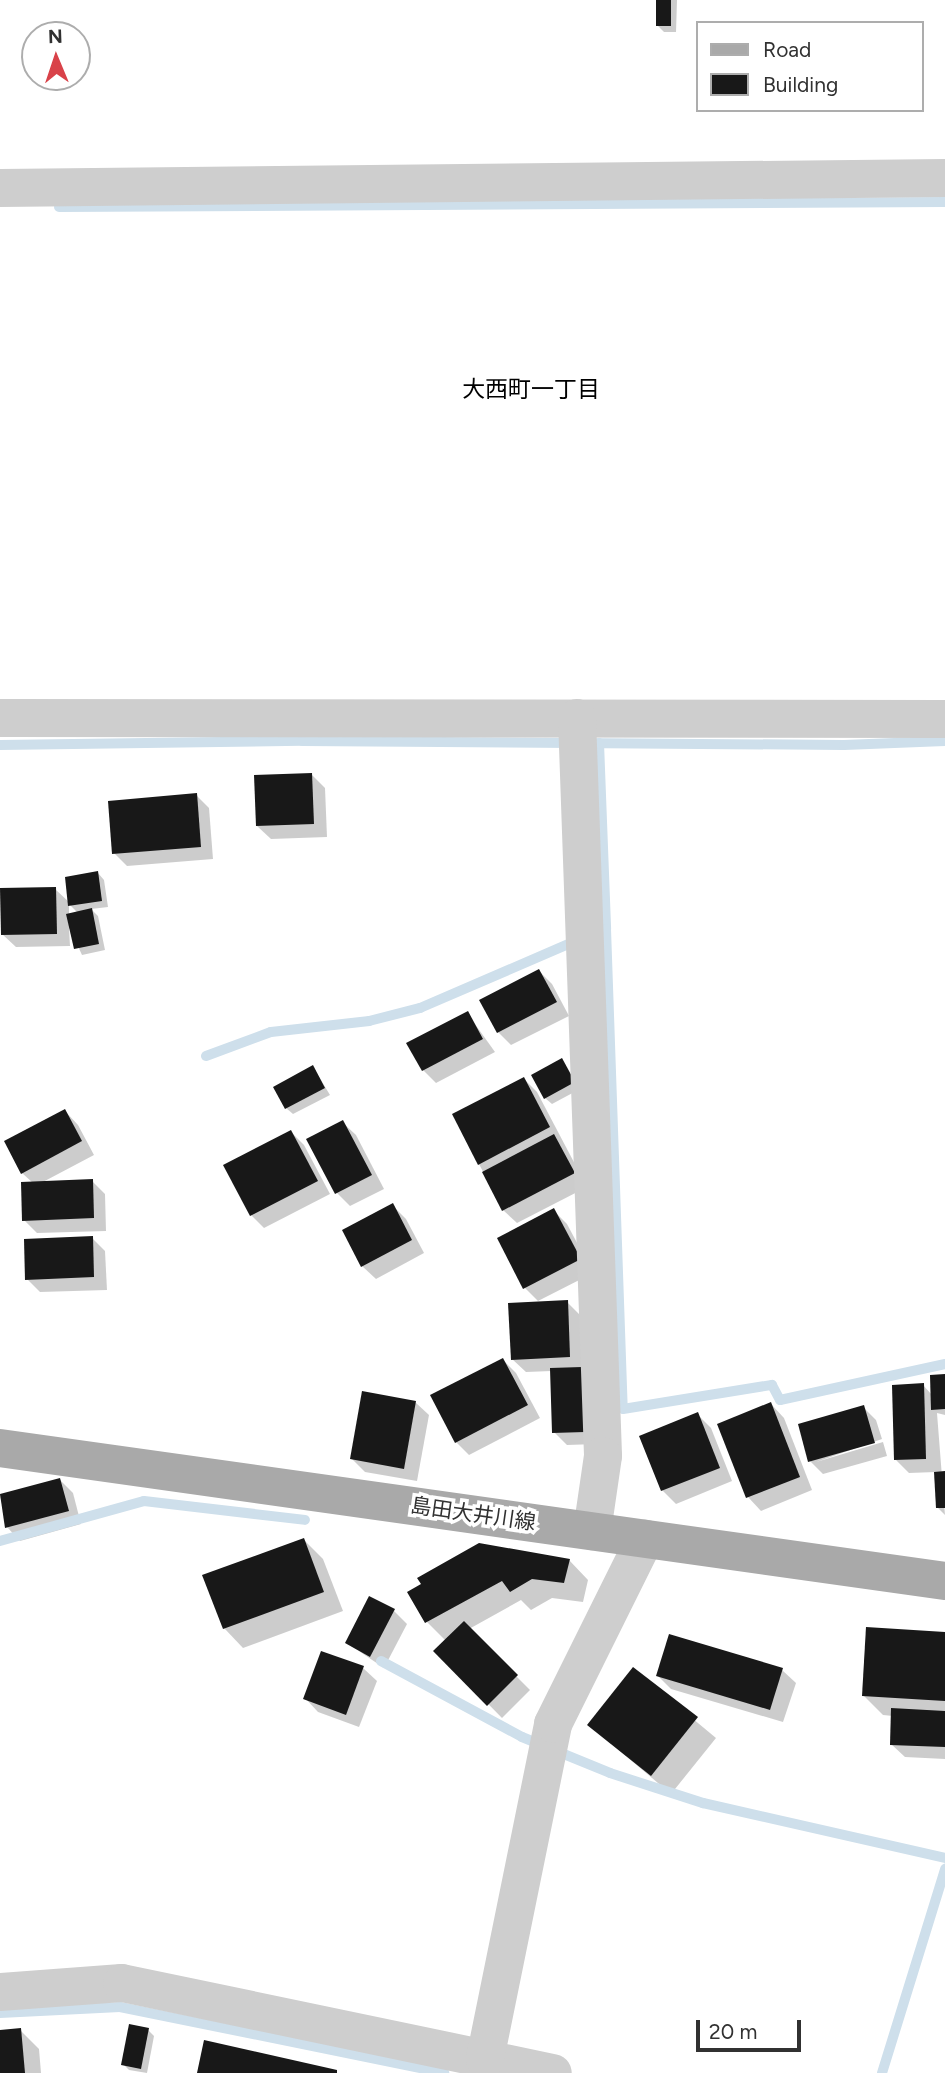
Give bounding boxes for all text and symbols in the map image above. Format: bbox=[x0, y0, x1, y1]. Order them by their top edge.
north arrow bbox=[21, 21, 91, 91]
legend bbox=[696, 21, 924, 112]
text: N bbox=[48, 25, 63, 48]
text: Road bbox=[763, 37, 811, 62]
text: Building bbox=[763, 72, 838, 97]
district label: 大西町一丁目 bbox=[462, 375, 600, 403]
street label: 島田大井川線 bbox=[409, 1493, 537, 1535]
scale bar bbox=[700, 2007, 805, 2050]
text: 20 m bbox=[709, 2019, 757, 2044]

